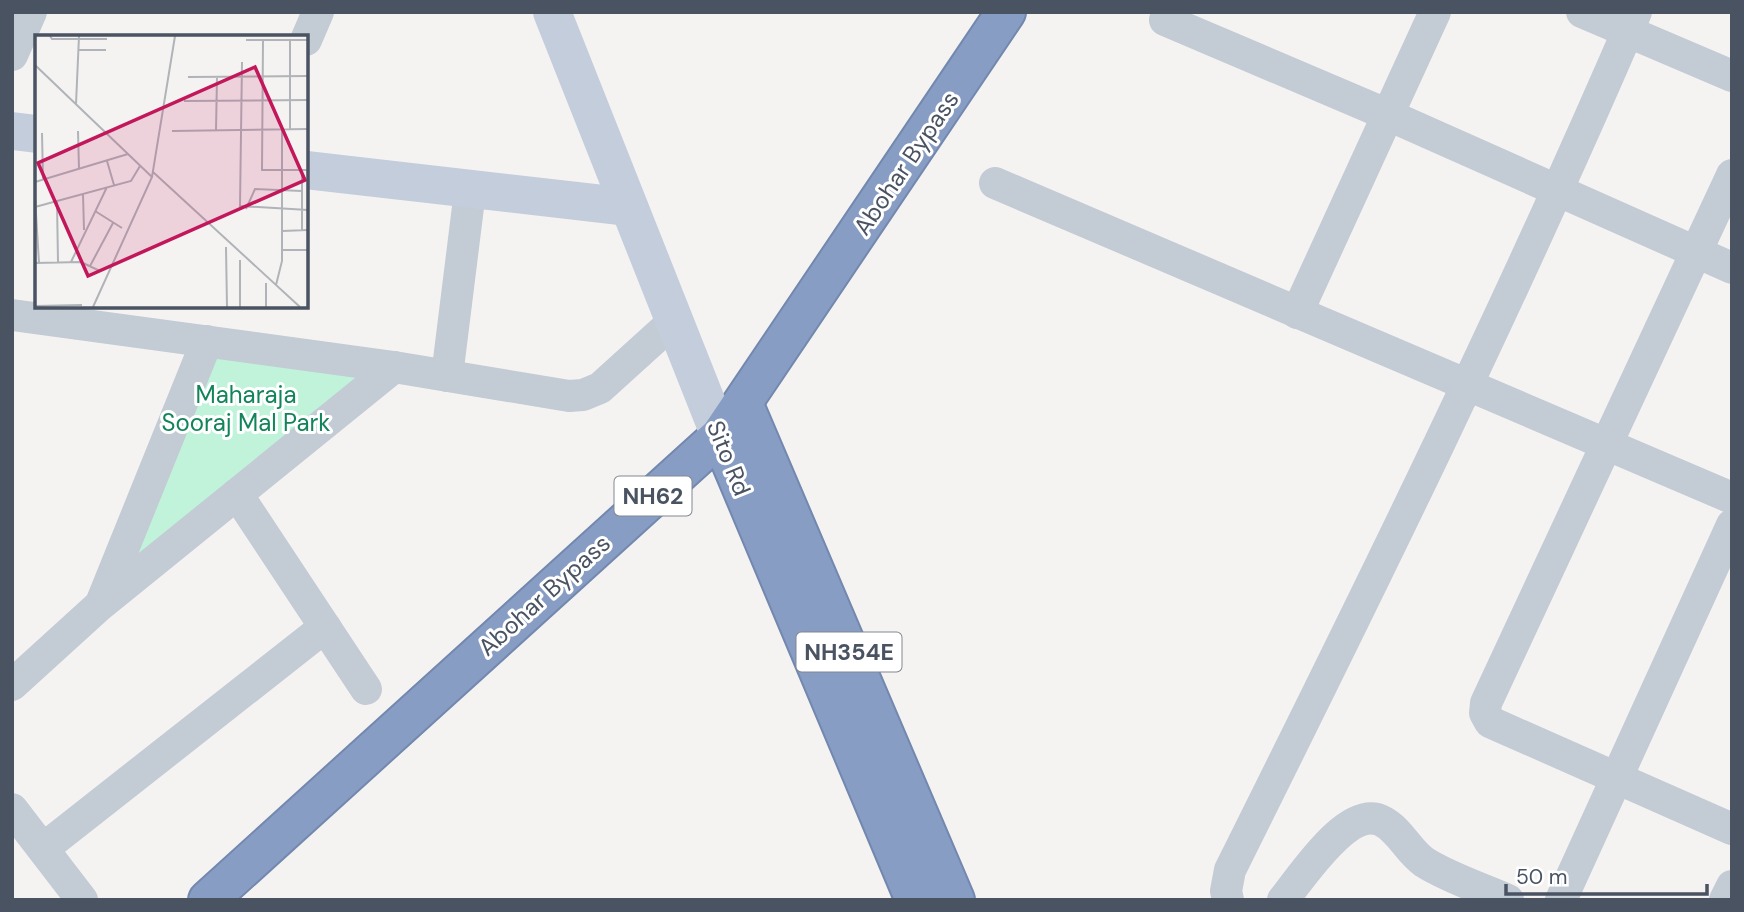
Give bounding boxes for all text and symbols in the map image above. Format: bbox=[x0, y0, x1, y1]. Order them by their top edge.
inset map bbox=[35, 35, 308, 308]
street label: Abohar Bypass bbox=[846, 85, 966, 241]
park label: Maharaja Sooraj Mal Park bbox=[162, 379, 330, 438]
street label: Sito Rd bbox=[700, 416, 758, 500]
road number: NH62 bbox=[614, 476, 692, 516]
street label: Abohar Bypass bbox=[471, 528, 617, 662]
road number: NH354E bbox=[796, 632, 902, 672]
scale bar bbox=[1506, 852, 1707, 896]
text: 50 m bbox=[1516, 863, 1567, 891]

